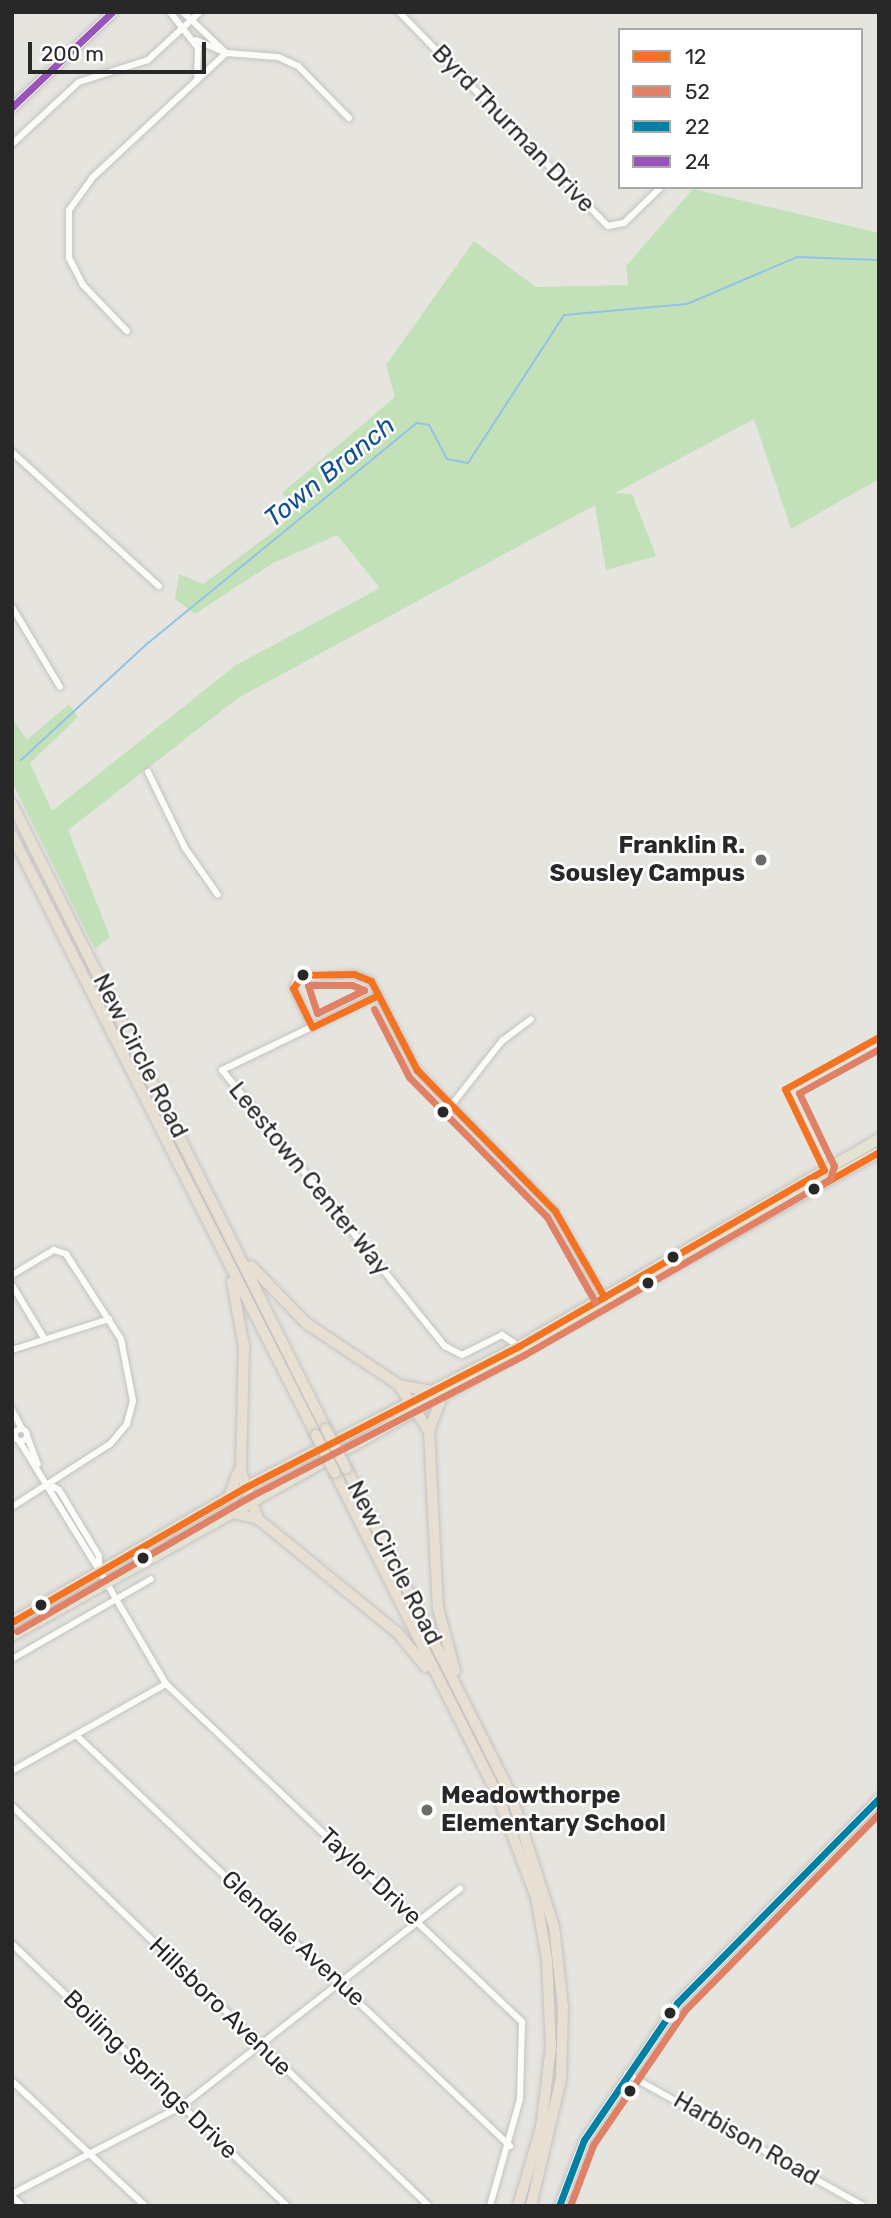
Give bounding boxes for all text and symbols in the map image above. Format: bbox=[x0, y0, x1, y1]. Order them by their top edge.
scale bar bbox=[32, 28, 210, 72]
legend bbox=[618, 28, 863, 189]
street label: Byrd Thurman Drive bbox=[425, 39, 601, 219]
text: 200 m bbox=[41, 41, 104, 66]
text: 12 bbox=[685, 44, 706, 69]
text: 52 bbox=[685, 79, 710, 104]
text: 22 bbox=[685, 114, 710, 139]
text: 24 bbox=[685, 149, 710, 174]
water label: Town Branch bbox=[258, 410, 402, 534]
place label: Franklin R. Sousley Campus bbox=[549, 832, 745, 888]
marker: Franklin R. Sousley Campus bbox=[751, 850, 771, 870]
unlabelled marker bbox=[296, 968, 310, 982]
street label: New Circle Road bbox=[86, 969, 194, 1143]
street label: Leestown Center Way bbox=[222, 1076, 396, 1282]
unlabelled marker bbox=[436, 1105, 450, 1119]
unlabelled marker bbox=[807, 1182, 821, 1196]
unlabelled marker bbox=[666, 1250, 680, 1264]
unlabelled marker bbox=[641, 1276, 655, 1290]
street label: New Circle Road bbox=[340, 1476, 448, 1650]
unlabelled marker bbox=[136, 1551, 150, 1565]
unlabelled marker bbox=[34, 1598, 48, 1612]
place label: Meadowthorpe Elementary School bbox=[441, 1782, 667, 1838]
marker: Meadowthorpe Elementary School bbox=[419, 1802, 435, 1818]
street label: Taylor Drive bbox=[313, 1822, 427, 1932]
street label: Glendale Avenue bbox=[215, 1865, 371, 2013]
street label: Hillsboro Avenue bbox=[143, 1932, 297, 2082]
street label: Boiling Springs Drive bbox=[57, 1984, 243, 2166]
unlabelled marker bbox=[663, 2006, 677, 2020]
unlabelled marker bbox=[623, 2084, 637, 2098]
street label: Harbison Road bbox=[668, 2086, 824, 2192]

